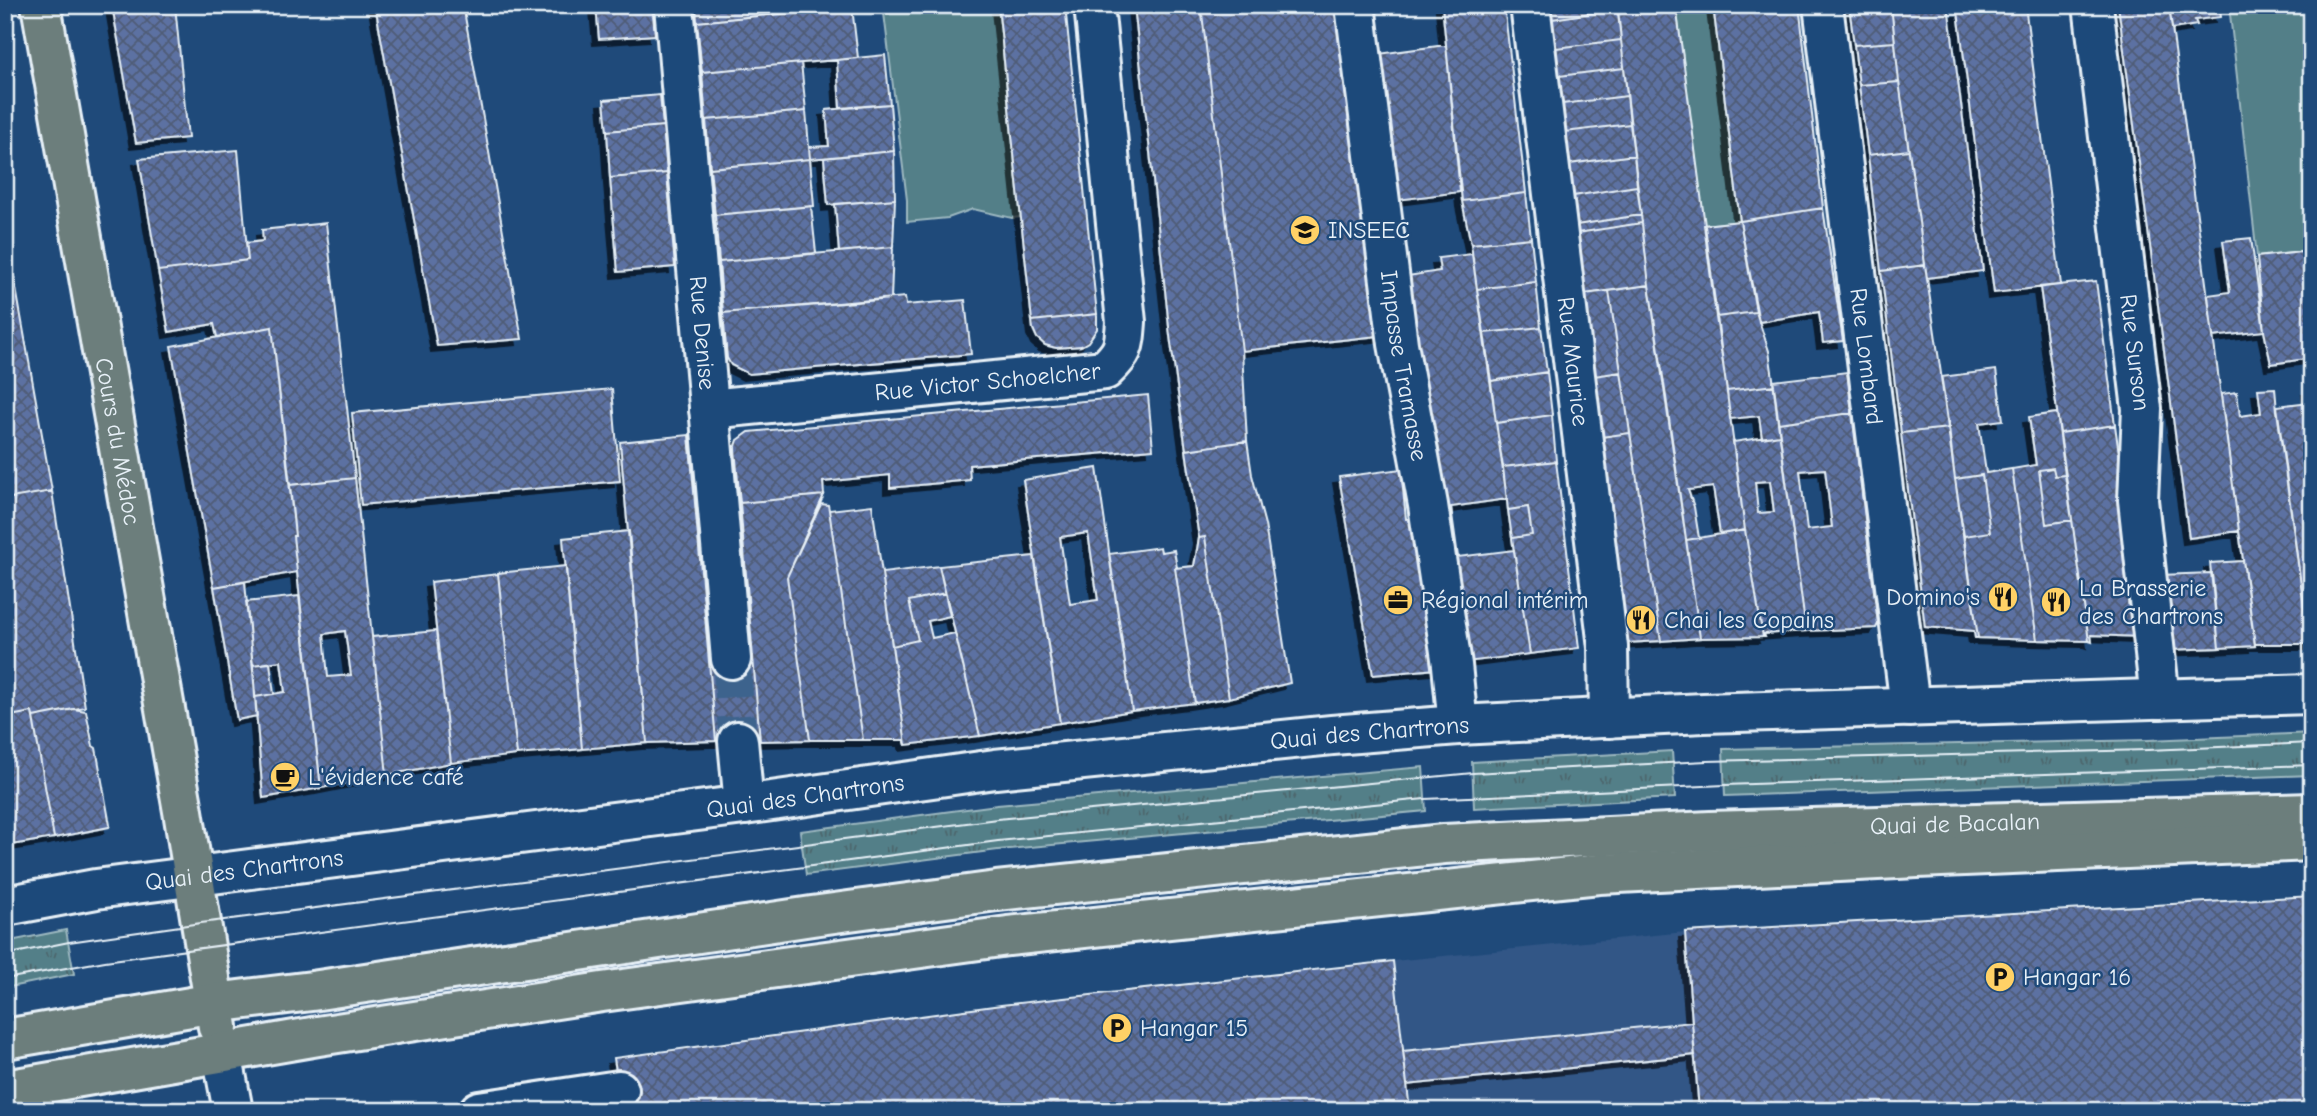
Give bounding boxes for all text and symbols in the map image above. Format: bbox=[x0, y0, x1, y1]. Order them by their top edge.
school or university icon: INSEEC bbox=[1288, 213, 1322, 247]
place label: INSEEC bbox=[1328, 216, 1410, 244]
street label: Impasse Tramasse bbox=[1375, 269, 1433, 463]
street label: Rue Denise bbox=[684, 275, 721, 391]
street label: Rue Lombard bbox=[1844, 286, 1889, 426]
street label: Rue Surson bbox=[2114, 292, 2156, 413]
street label: Rue Maurice bbox=[1552, 295, 1595, 428]
street label: Cours du Médoc bbox=[89, 355, 146, 527]
street label: Rue Victor Schoelcher bbox=[873, 356, 1102, 407]
place label: La Brasserie des Chartrons bbox=[2079, 574, 2223, 630]
restaurant icon: Domino's bbox=[1986, 580, 2020, 614]
office icon: Régional intérim bbox=[1381, 583, 1415, 617]
place label: Domino's bbox=[1886, 583, 1980, 611]
restaurant icon: La Brasserie des Chartrons bbox=[2039, 585, 2073, 619]
place label: Régional intérim bbox=[1421, 586, 1589, 614]
restaurant icon: Chai les Copains bbox=[1624, 603, 1658, 637]
place label: Chai les Copains bbox=[1664, 606, 1834, 634]
street label: Quai des Chartrons bbox=[1269, 710, 1470, 755]
cafe icon: L'évidence café bbox=[268, 760, 302, 794]
place label: L'évidence café bbox=[308, 763, 464, 791]
street label: Quai des Chartrons bbox=[705, 768, 906, 824]
street label: Quai de Bacalan bbox=[1870, 807, 2040, 840]
street label: Quai des Chartrons bbox=[143, 843, 345, 896]
parking icon: Hangar 16 bbox=[1983, 960, 2017, 994]
place label: Hangar 16 bbox=[2023, 963, 2131, 991]
parking icon: Hangar 15 bbox=[1100, 1011, 1134, 1045]
place label: Hangar 15 bbox=[1140, 1014, 1248, 1042]

